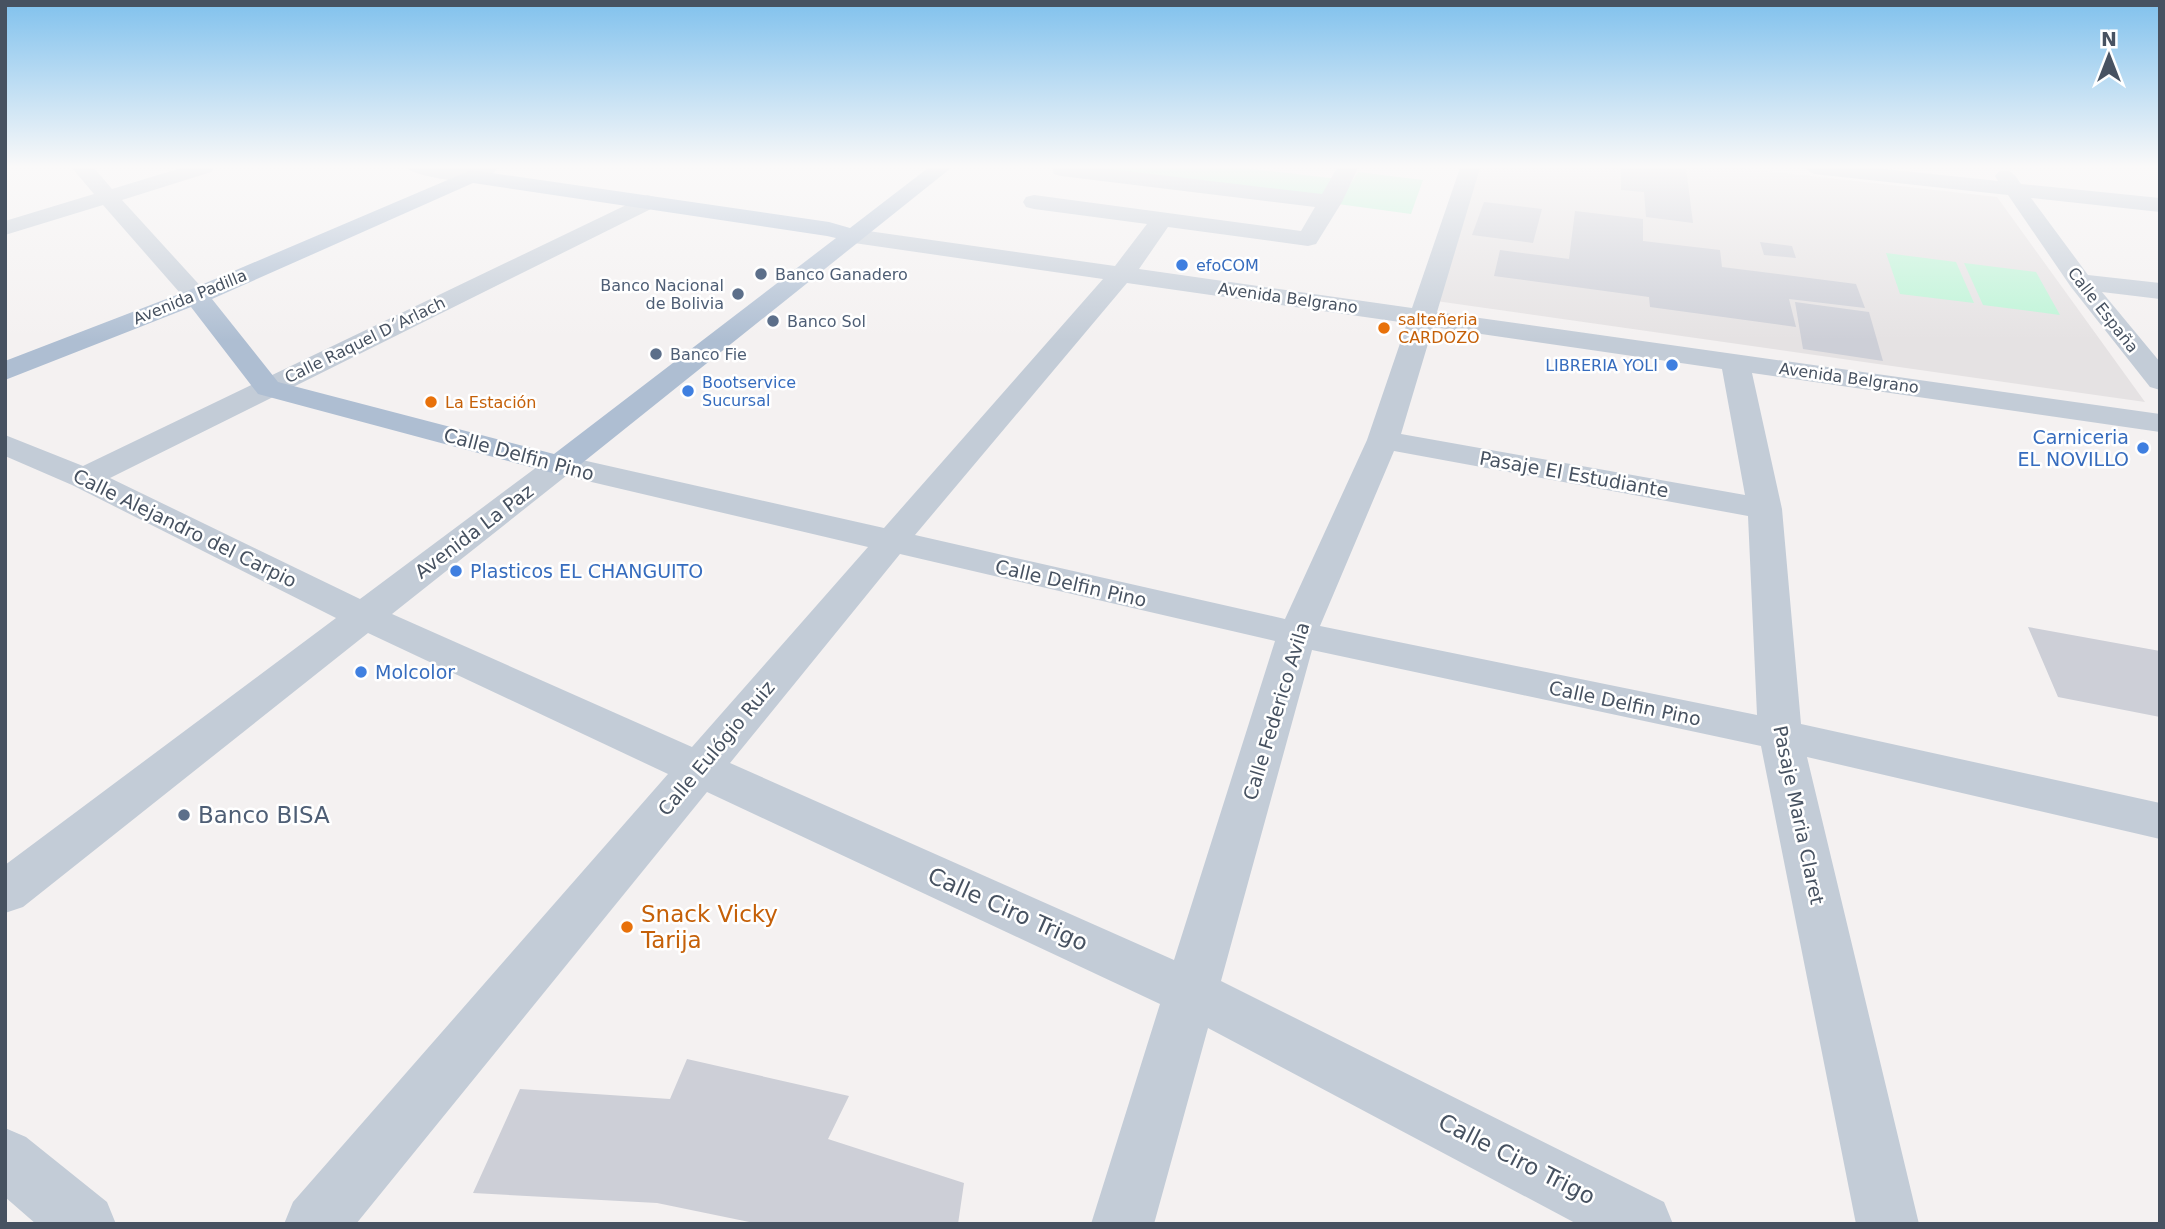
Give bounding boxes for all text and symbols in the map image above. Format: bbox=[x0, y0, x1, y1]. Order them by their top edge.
north arrow bbox=[2074, 21, 2144, 91]
text: N bbox=[2101, 28, 2117, 50]
place label: efoCOM bbox=[1196, 256, 1259, 275]
marker: efoCOM bbox=[1174, 257, 1190, 273]
street label: Calle España bbox=[2064, 264, 2142, 356]
place label: Banco Ganadero bbox=[775, 265, 908, 284]
street label: Avenida Padilla bbox=[130, 266, 250, 328]
marker: Banco Ganadero bbox=[753, 266, 769, 282]
place label: Banco Nacional de Bolivia bbox=[600, 276, 724, 313]
street label: Avenida Belgrano bbox=[1217, 279, 1359, 317]
marker: Banco Nacional de Bolivia bbox=[730, 286, 746, 302]
street label: Calle Raquel D´Arlach bbox=[282, 293, 448, 387]
place label: salteñeria CARDOZO bbox=[1398, 310, 1480, 347]
place label: Banco Sol bbox=[787, 312, 866, 331]
marker: Banco Sol bbox=[765, 313, 781, 329]
marker: salteñeria CARDOZO bbox=[1376, 320, 1392, 336]
place label: Banco Fie bbox=[670, 345, 747, 364]
marker: Banco Fie bbox=[648, 346, 664, 362]
place label: LIBRERIA YOLI bbox=[1545, 356, 1658, 375]
marker: LIBRERIA YOLI bbox=[1664, 357, 1680, 373]
street label: Avenida Belgrano bbox=[1778, 359, 1920, 397]
place label: Bootservice Sucursal bbox=[702, 373, 796, 410]
marker: Bootservice Sucursal bbox=[680, 383, 696, 399]
place label: La Estación bbox=[445, 393, 537, 412]
marker: La Estación bbox=[423, 394, 439, 410]
street label: Calle Delfin Pino bbox=[441, 423, 597, 485]
place label: Carniceria EL NOVILLO bbox=[2017, 426, 2129, 470]
marker: Carniceria EL NOVILLO bbox=[2135, 440, 2151, 456]
street label: Pasaje El Estudiante bbox=[1478, 447, 1670, 501]
street label: Calle Alejandro del Carpio bbox=[70, 464, 300, 592]
street label: Avenida La Paz bbox=[411, 479, 537, 583]
street label: Calle Delfin Pino bbox=[993, 555, 1149, 611]
place label: Plasticos EL CHANGUITO bbox=[470, 560, 703, 582]
marker: Plasticos EL CHANGUITO bbox=[448, 563, 464, 579]
street label: Calle Federico Avila bbox=[1238, 619, 1314, 803]
place label: Molcolor bbox=[375, 661, 455, 683]
marker: Molcolor bbox=[353, 664, 369, 680]
street label: Calle Eulógio Ruiz bbox=[653, 676, 779, 820]
street label: Calle Delfin Pino bbox=[1547, 676, 1703, 730]
street label: Pasaje Maria Claret bbox=[1769, 724, 1829, 906]
place label: Banco BISA bbox=[198, 802, 330, 828]
marker: Banco BISA bbox=[176, 807, 192, 823]
street label: Calle Ciro Trigo bbox=[924, 862, 1092, 956]
place label: Snack Vicky Tarija bbox=[640, 901, 778, 953]
marker: Snack Vicky Tarija bbox=[619, 919, 635, 935]
street label: Calle Ciro Trigo bbox=[1434, 1108, 1600, 1210]

